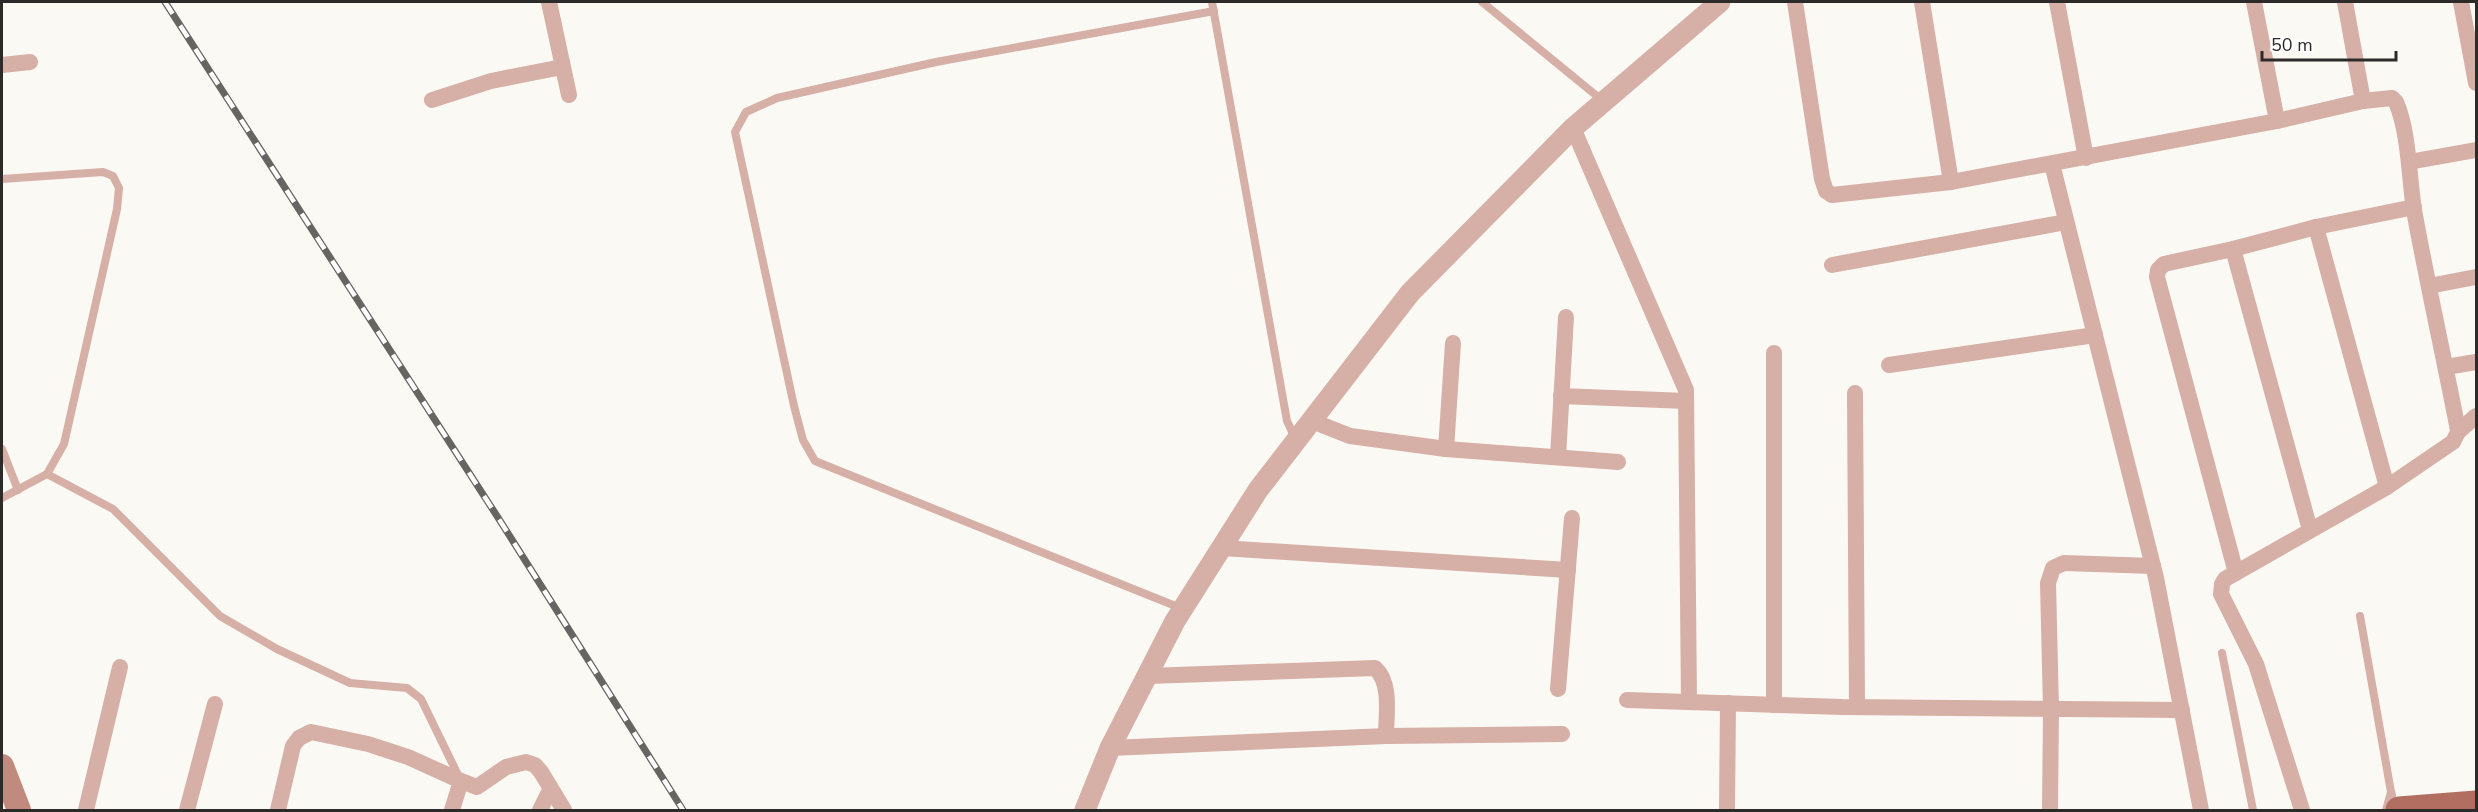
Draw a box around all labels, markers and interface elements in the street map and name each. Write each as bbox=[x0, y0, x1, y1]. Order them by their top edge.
scale bar bbox=[2262, 24, 2396, 62]
text: 50 m bbox=[2271, 33, 2313, 57]

